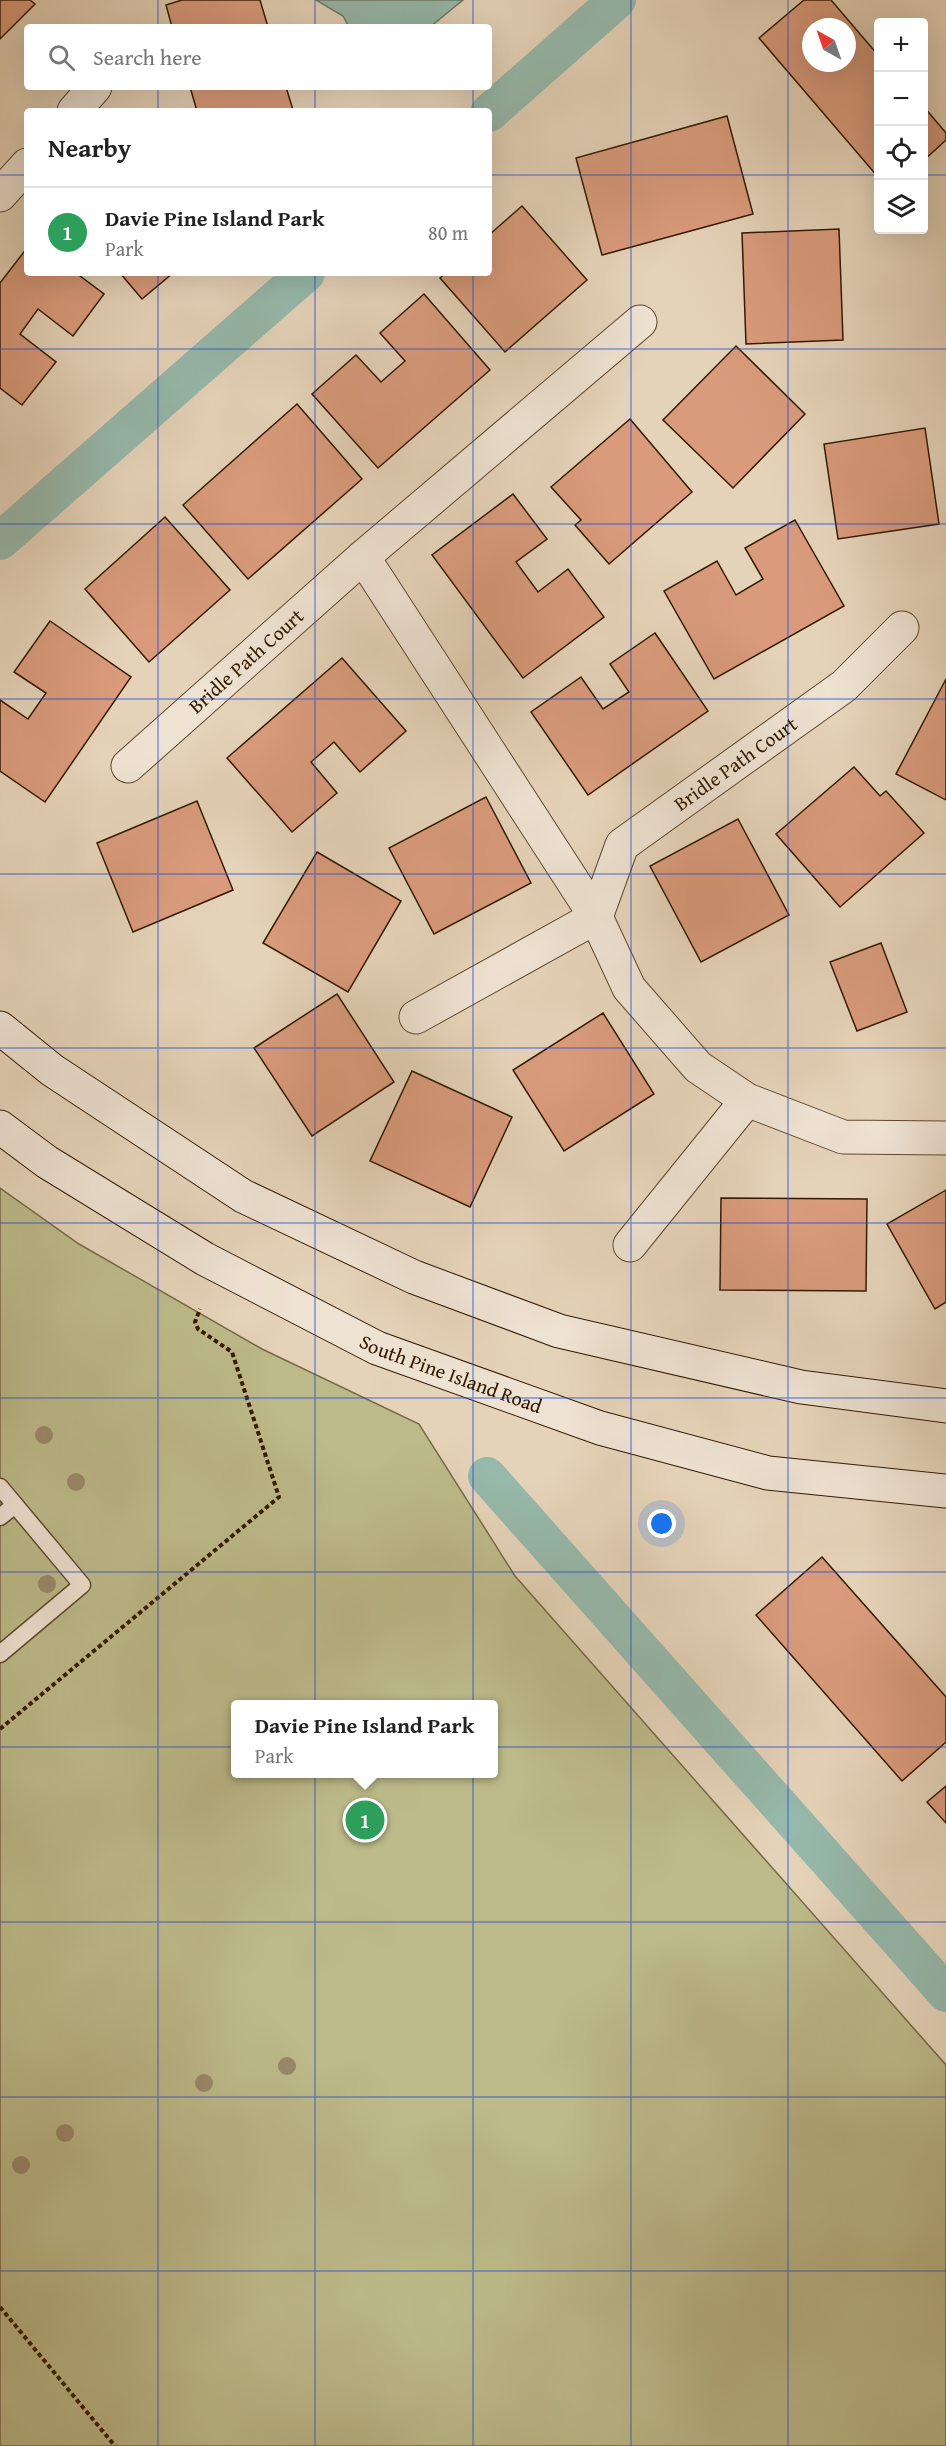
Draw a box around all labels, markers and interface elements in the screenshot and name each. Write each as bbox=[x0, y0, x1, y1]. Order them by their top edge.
north arrow bbox=[802, 18, 856, 72]
map controls bbox=[874, 18, 928, 234]
button: + bbox=[874, 18, 928, 72]
search box bbox=[24, 24, 492, 90]
icon: search bbox=[45, 41, 78, 74]
text: Search here bbox=[93, 41, 202, 73]
button: − bbox=[874, 72, 928, 126]
button: locate bbox=[874, 126, 928, 180]
text: Nearby bbox=[48, 128, 131, 167]
button: layers bbox=[874, 180, 928, 234]
text: Davie Pine Island Park bbox=[105, 202, 324, 234]
text: 1 bbox=[62, 218, 73, 247]
text: 80 m bbox=[428, 218, 468, 247]
text: Park bbox=[105, 234, 144, 263]
street label: Bridle Path Court bbox=[182, 601, 310, 720]
street label: Bridle Path Court bbox=[668, 709, 803, 817]
street label: South Pine Island Road bbox=[355, 1326, 547, 1420]
your location bbox=[647, 1509, 676, 1538]
popup bbox=[231, 1700, 498, 1778]
text: Davie Pine Island Park bbox=[255, 1709, 474, 1741]
text: Park bbox=[255, 1741, 293, 1770]
pin: 1 bbox=[346, 1798, 385, 1842]

